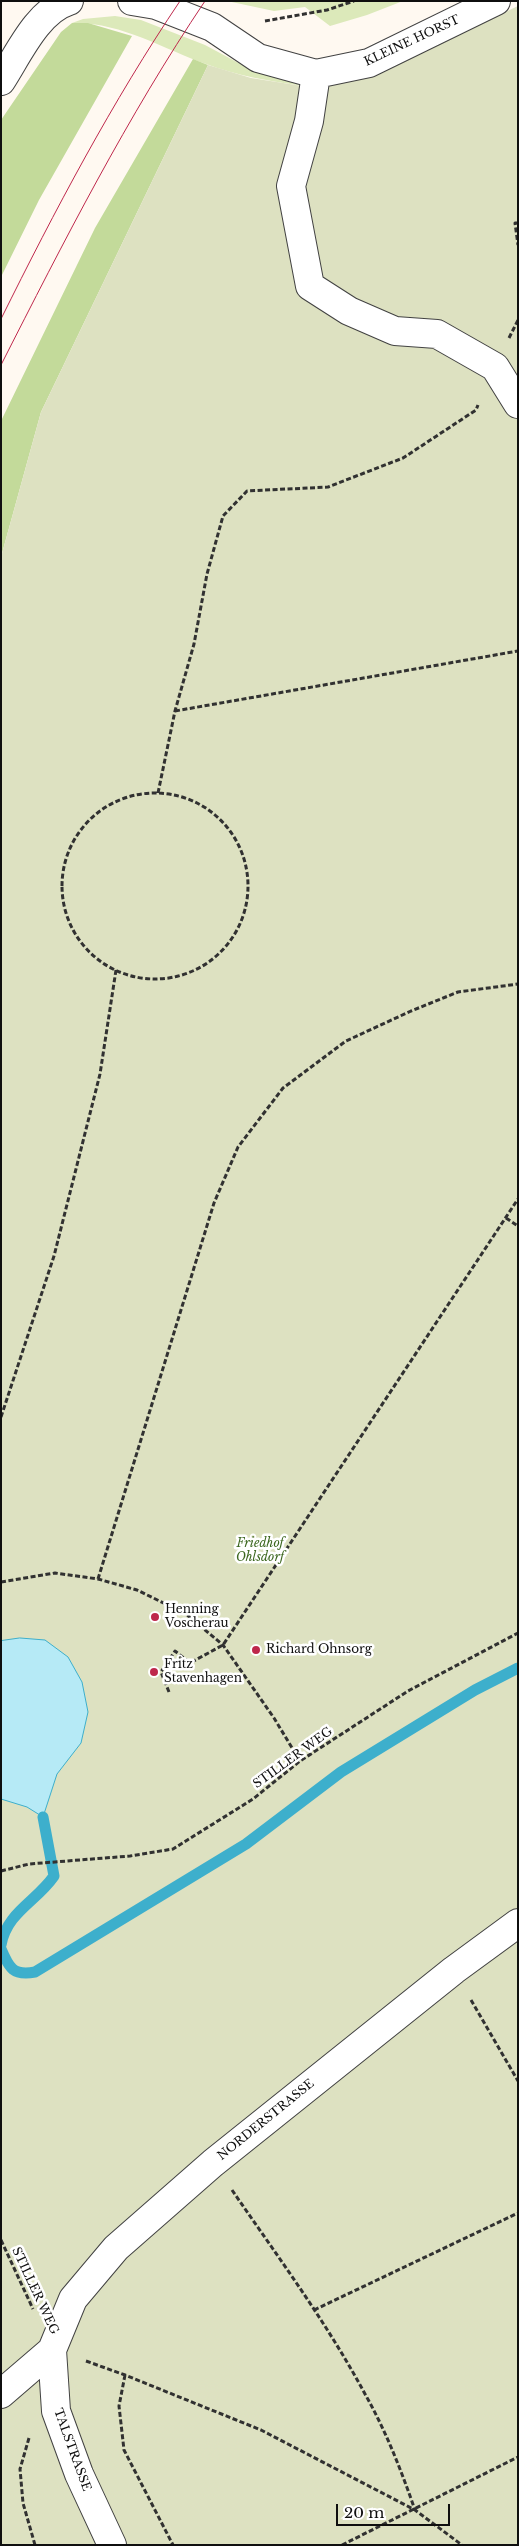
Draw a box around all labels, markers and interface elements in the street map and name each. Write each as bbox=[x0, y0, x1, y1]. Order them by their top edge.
street label: KLEINE HORST bbox=[362, 13, 462, 69]
park label: Friedhof Ohlsdorf bbox=[236, 1537, 284, 1565]
place label: Henning Voscherau bbox=[165, 1603, 229, 1631]
marker: Henning Voscherau bbox=[149, 1611, 161, 1623]
place label: Richard Ohnsorg bbox=[266, 1643, 372, 1657]
marker: Richard Ohnsorg bbox=[250, 1644, 262, 1656]
place label: Fritz Stavenhagen bbox=[164, 1658, 242, 1686]
marker: Fritz Stavenhagen bbox=[148, 1666, 160, 1678]
street label: STILLER WEG bbox=[251, 1724, 335, 1792]
street label: NORDERSTRASSE bbox=[215, 2077, 317, 2163]
street label: STILLER WEG bbox=[8, 2245, 62, 2337]
street label: TALSTRASSE bbox=[50, 2407, 94, 2493]
scale bar bbox=[339, 2494, 453, 2526]
text: 20 m bbox=[344, 2503, 384, 2522]

